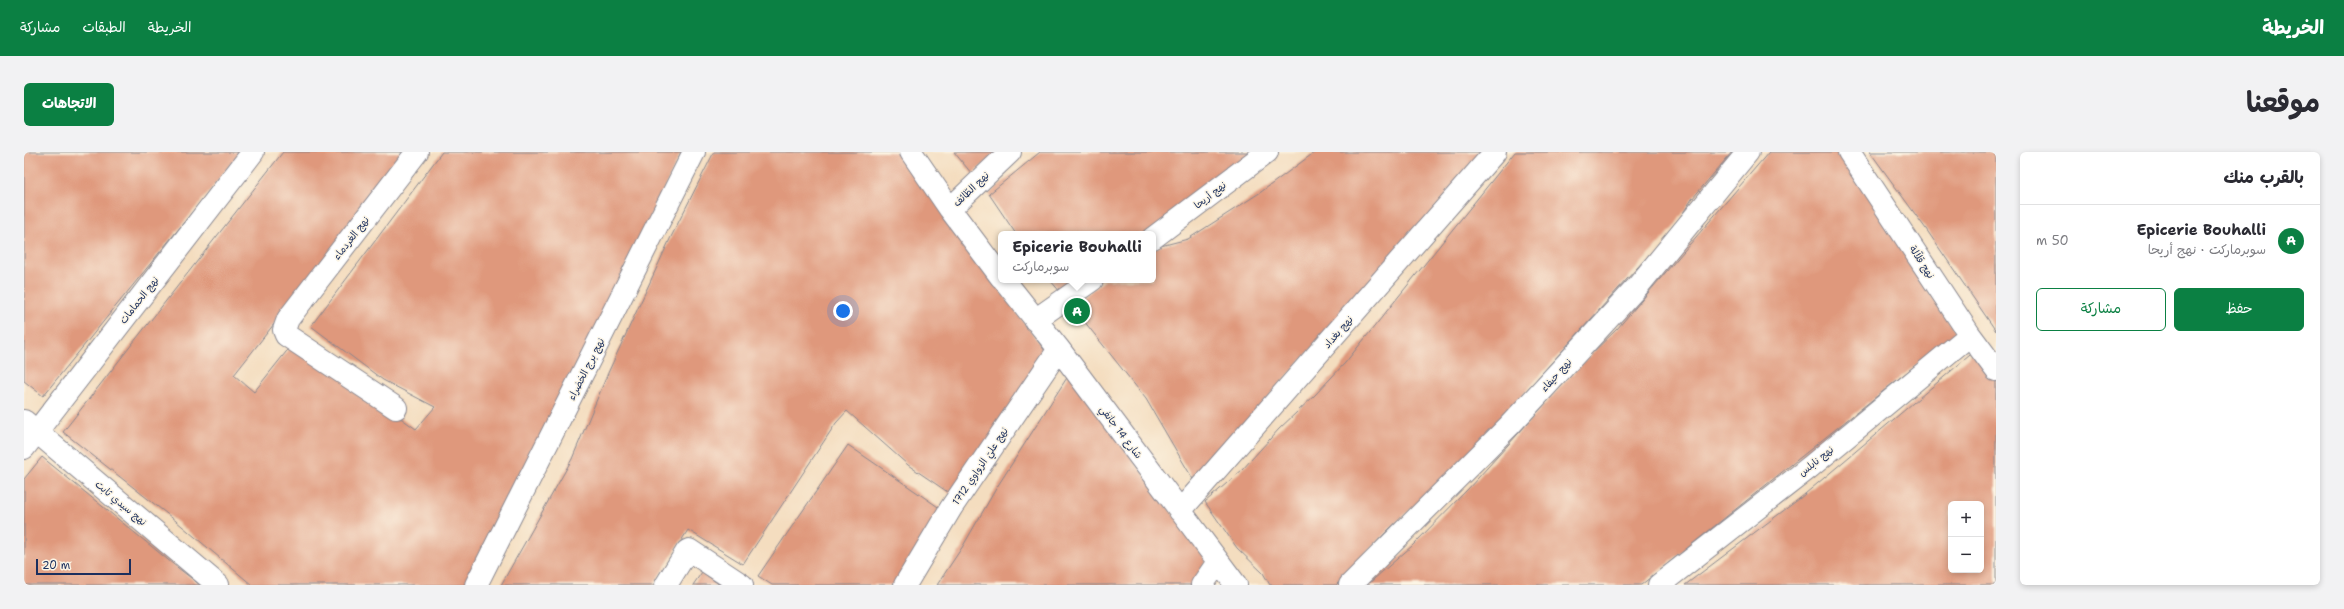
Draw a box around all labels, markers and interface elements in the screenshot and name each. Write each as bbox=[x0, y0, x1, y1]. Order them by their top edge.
text: الخريطة bbox=[2262, 15, 2324, 40]
text: مشاركة bbox=[20, 18, 60, 36]
text: الطبقات bbox=[82, 18, 126, 36]
text: الخريطة bbox=[148, 18, 191, 36]
button: الاتجاهات bbox=[24, 83, 114, 126]
text: موقعنا bbox=[2246, 83, 2320, 121]
text: بالقرب منك bbox=[2224, 166, 2304, 188]
street label: نهج الطّائف bbox=[950, 169, 993, 210]
street label: نهج أريحا bbox=[1191, 178, 1229, 212]
street label: نهج الغردماء bbox=[330, 214, 373, 263]
text: Epicerie Bouhalli bbox=[2136, 220, 2266, 240]
popup bbox=[998, 231, 1156, 283]
text: 50 m bbox=[2036, 232, 2069, 249]
text: A bbox=[2286, 232, 2296, 249]
text: Epicerie Bouhalli bbox=[1012, 237, 1142, 257]
text: سوبرماركت · نهج أريحا bbox=[2148, 241, 2266, 258]
street label: نهج قلاّلة bbox=[1906, 243, 1937, 282]
text: سوبرماركت bbox=[1012, 258, 1069, 275]
street label: نهج الحمامات bbox=[117, 274, 162, 327]
button: مشاركة bbox=[2036, 288, 2166, 331]
button: حفظ bbox=[2174, 288, 2304, 331]
pin: A bbox=[1064, 296, 1090, 326]
your location bbox=[833, 301, 853, 321]
street label: نهج بغداد bbox=[1320, 313, 1356, 352]
street label: نهج برج الخضراء bbox=[565, 336, 608, 403]
street label: نهج حيفاء bbox=[1538, 356, 1575, 395]
street label: شارع 14 جانفي bbox=[1094, 403, 1145, 463]
street label: نهج عليّ الزواوي 1712 bbox=[949, 425, 1013, 509]
street label: نهج نابلس bbox=[1796, 443, 1837, 480]
street label: نهج سيدي ثابت bbox=[91, 478, 150, 530]
map controls bbox=[1948, 501, 1984, 573]
button: + bbox=[1948, 501, 1984, 537]
button: − bbox=[1948, 537, 1984, 573]
scale bar bbox=[36, 557, 131, 576]
text: 20 m bbox=[42, 558, 70, 573]

